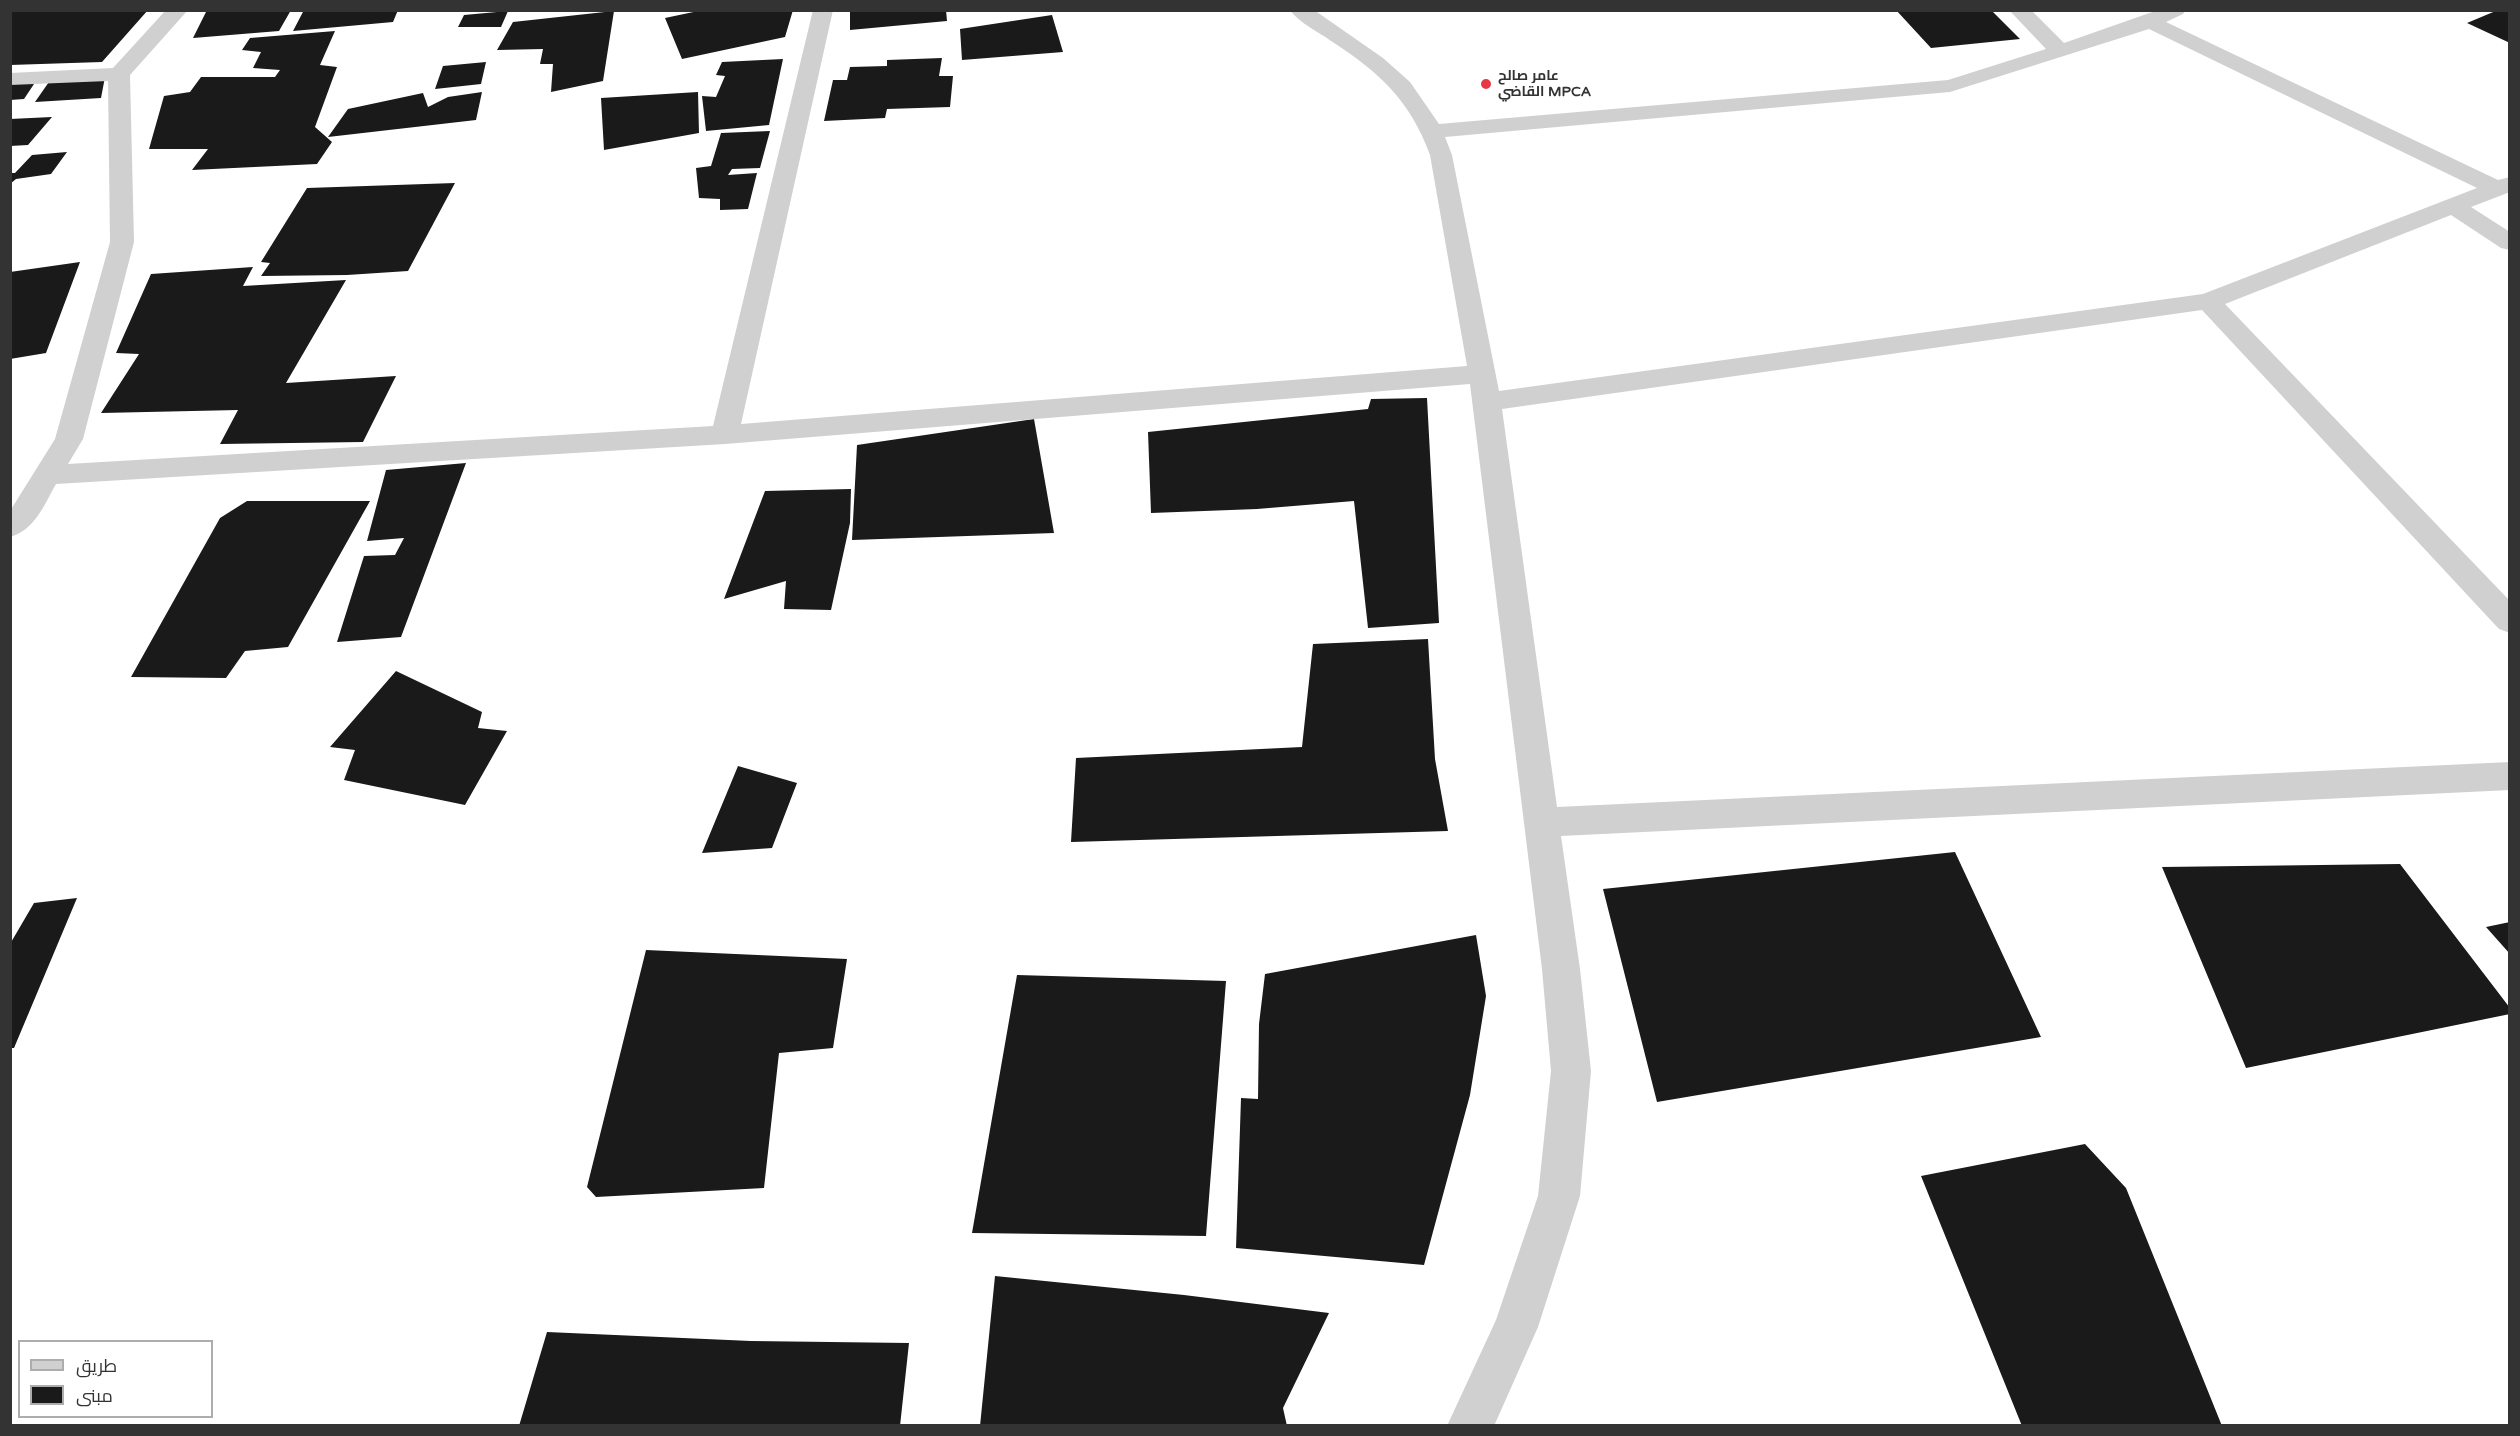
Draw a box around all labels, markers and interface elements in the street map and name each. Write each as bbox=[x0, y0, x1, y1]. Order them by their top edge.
place label: عامر صالح القاضي MPCA bbox=[1498, 68, 1591, 100]
marker: عامر صالح القاضي MPCA bbox=[1479, 77, 1493, 91]
legend bbox=[18, 1340, 213, 1418]
text: طريق bbox=[76, 1355, 117, 1377]
text: مبنى bbox=[76, 1385, 113, 1407]

